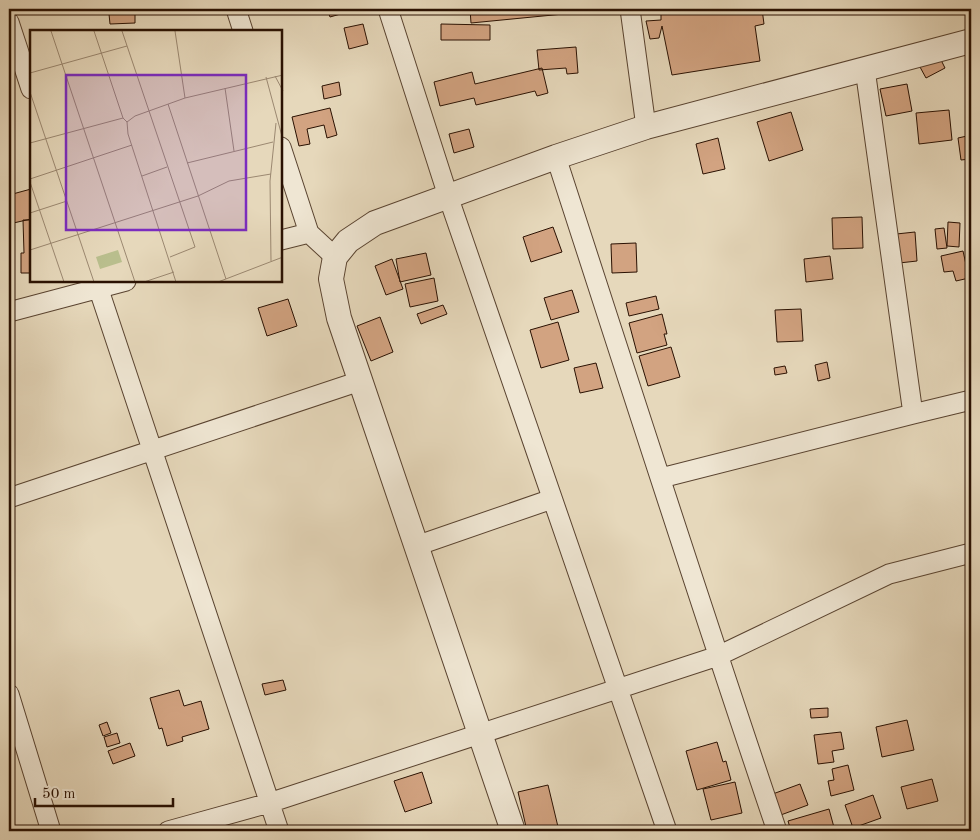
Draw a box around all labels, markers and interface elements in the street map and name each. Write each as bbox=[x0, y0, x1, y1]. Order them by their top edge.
inset map bbox=[30, 30, 282, 282]
scale bar bbox=[35, 775, 172, 807]
text: 50 m bbox=[42, 787, 76, 802]

